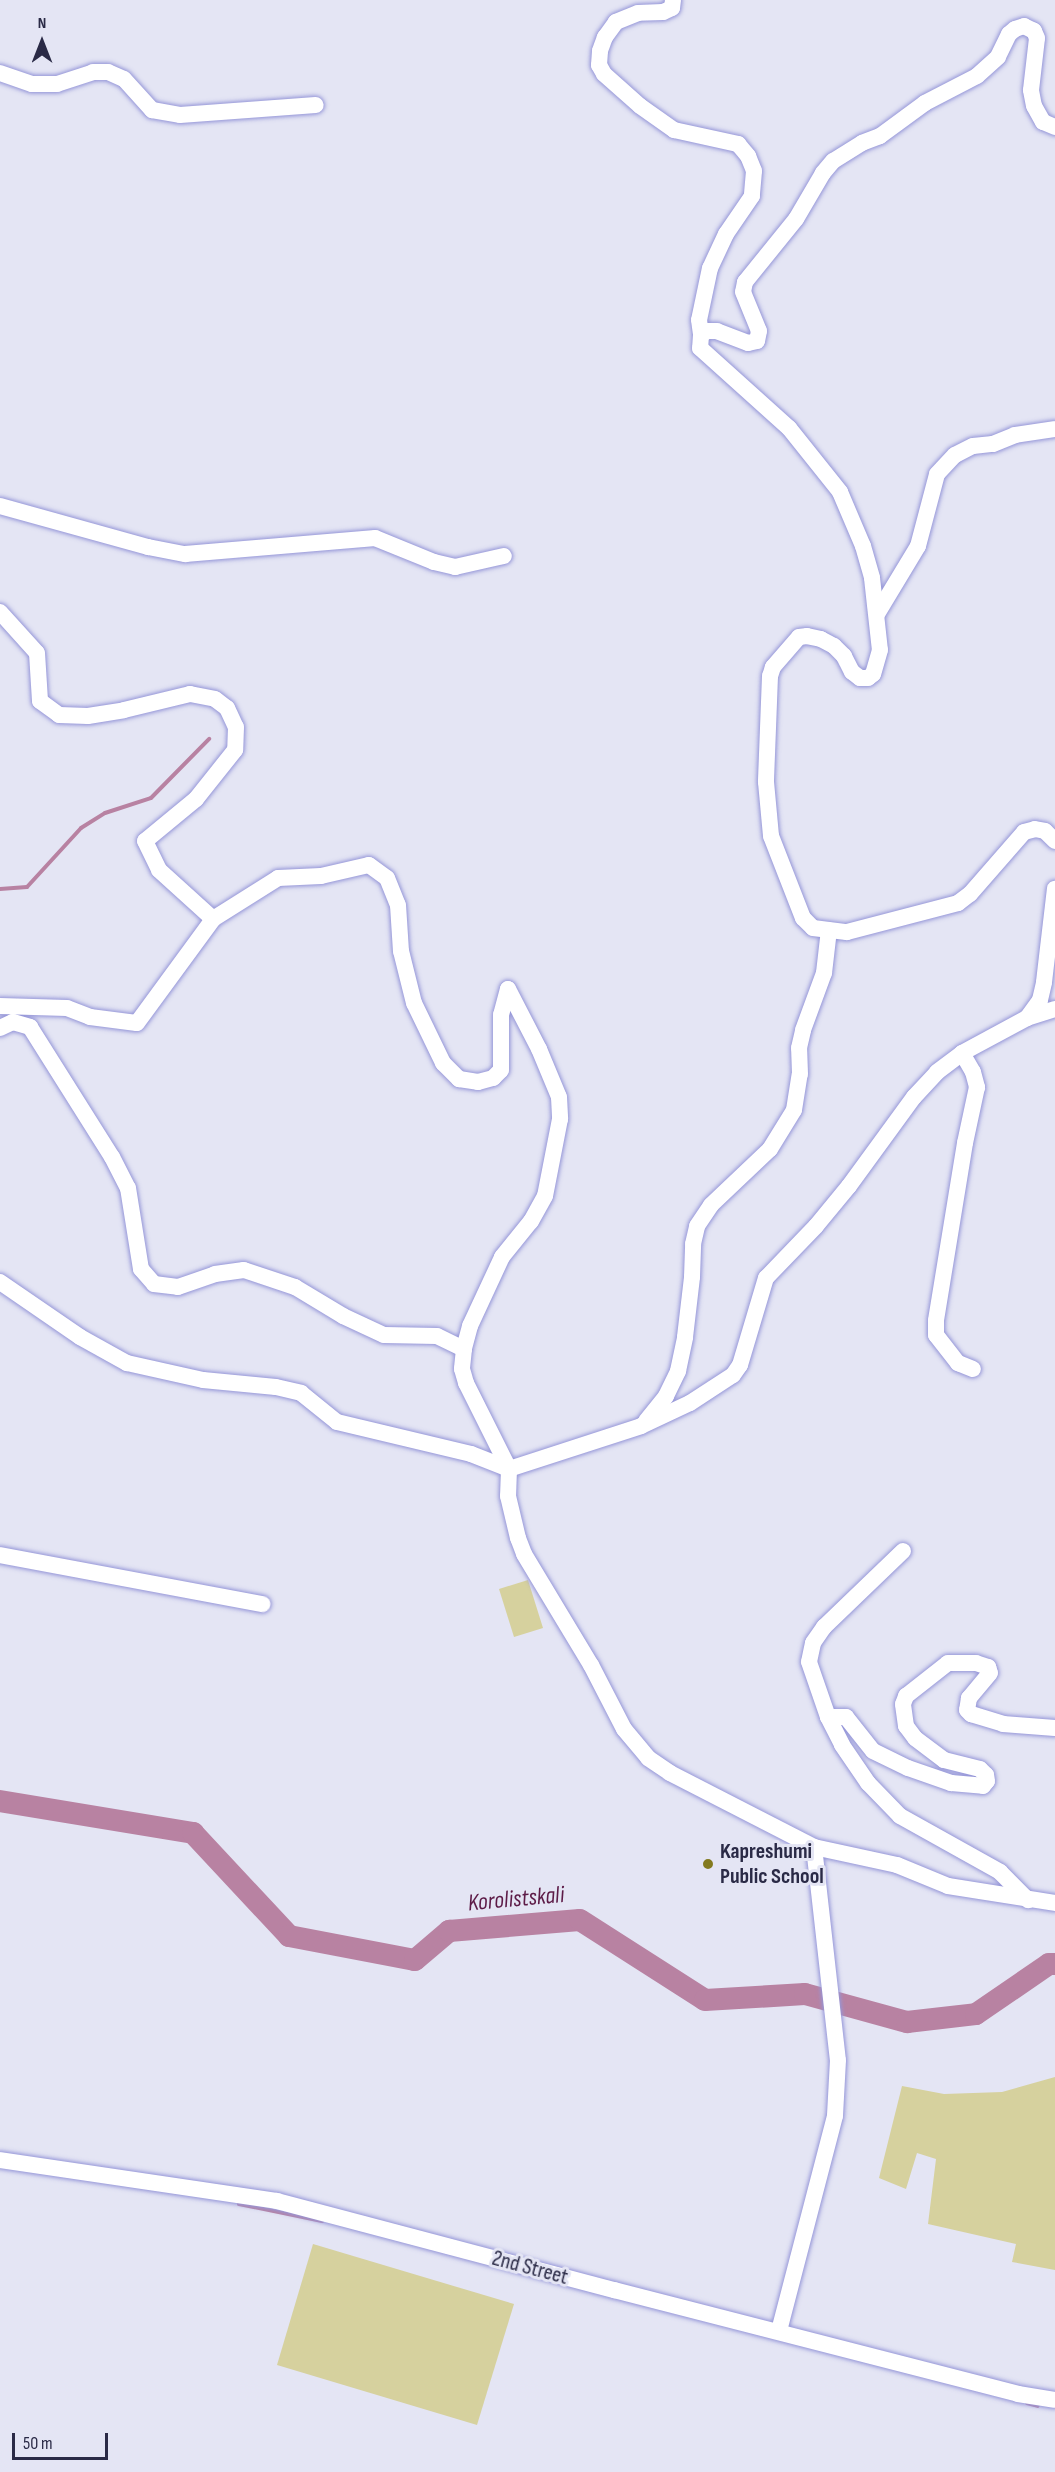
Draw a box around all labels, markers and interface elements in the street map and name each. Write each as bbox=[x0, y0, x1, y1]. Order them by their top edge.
north arrow bbox=[12, 12, 72, 72]
text: N bbox=[38, 14, 46, 33]
place label: Kapreshumi Public School bbox=[720, 1838, 824, 1890]
marker: Kapreshumi Public School bbox=[701, 1857, 715, 1871]
water label: Korolistskali bbox=[467, 1880, 565, 1918]
street label: 2nd Street bbox=[489, 2245, 571, 2291]
scale bar bbox=[15, 2421, 111, 2459]
text: 50 m bbox=[23, 2433, 53, 2454]

